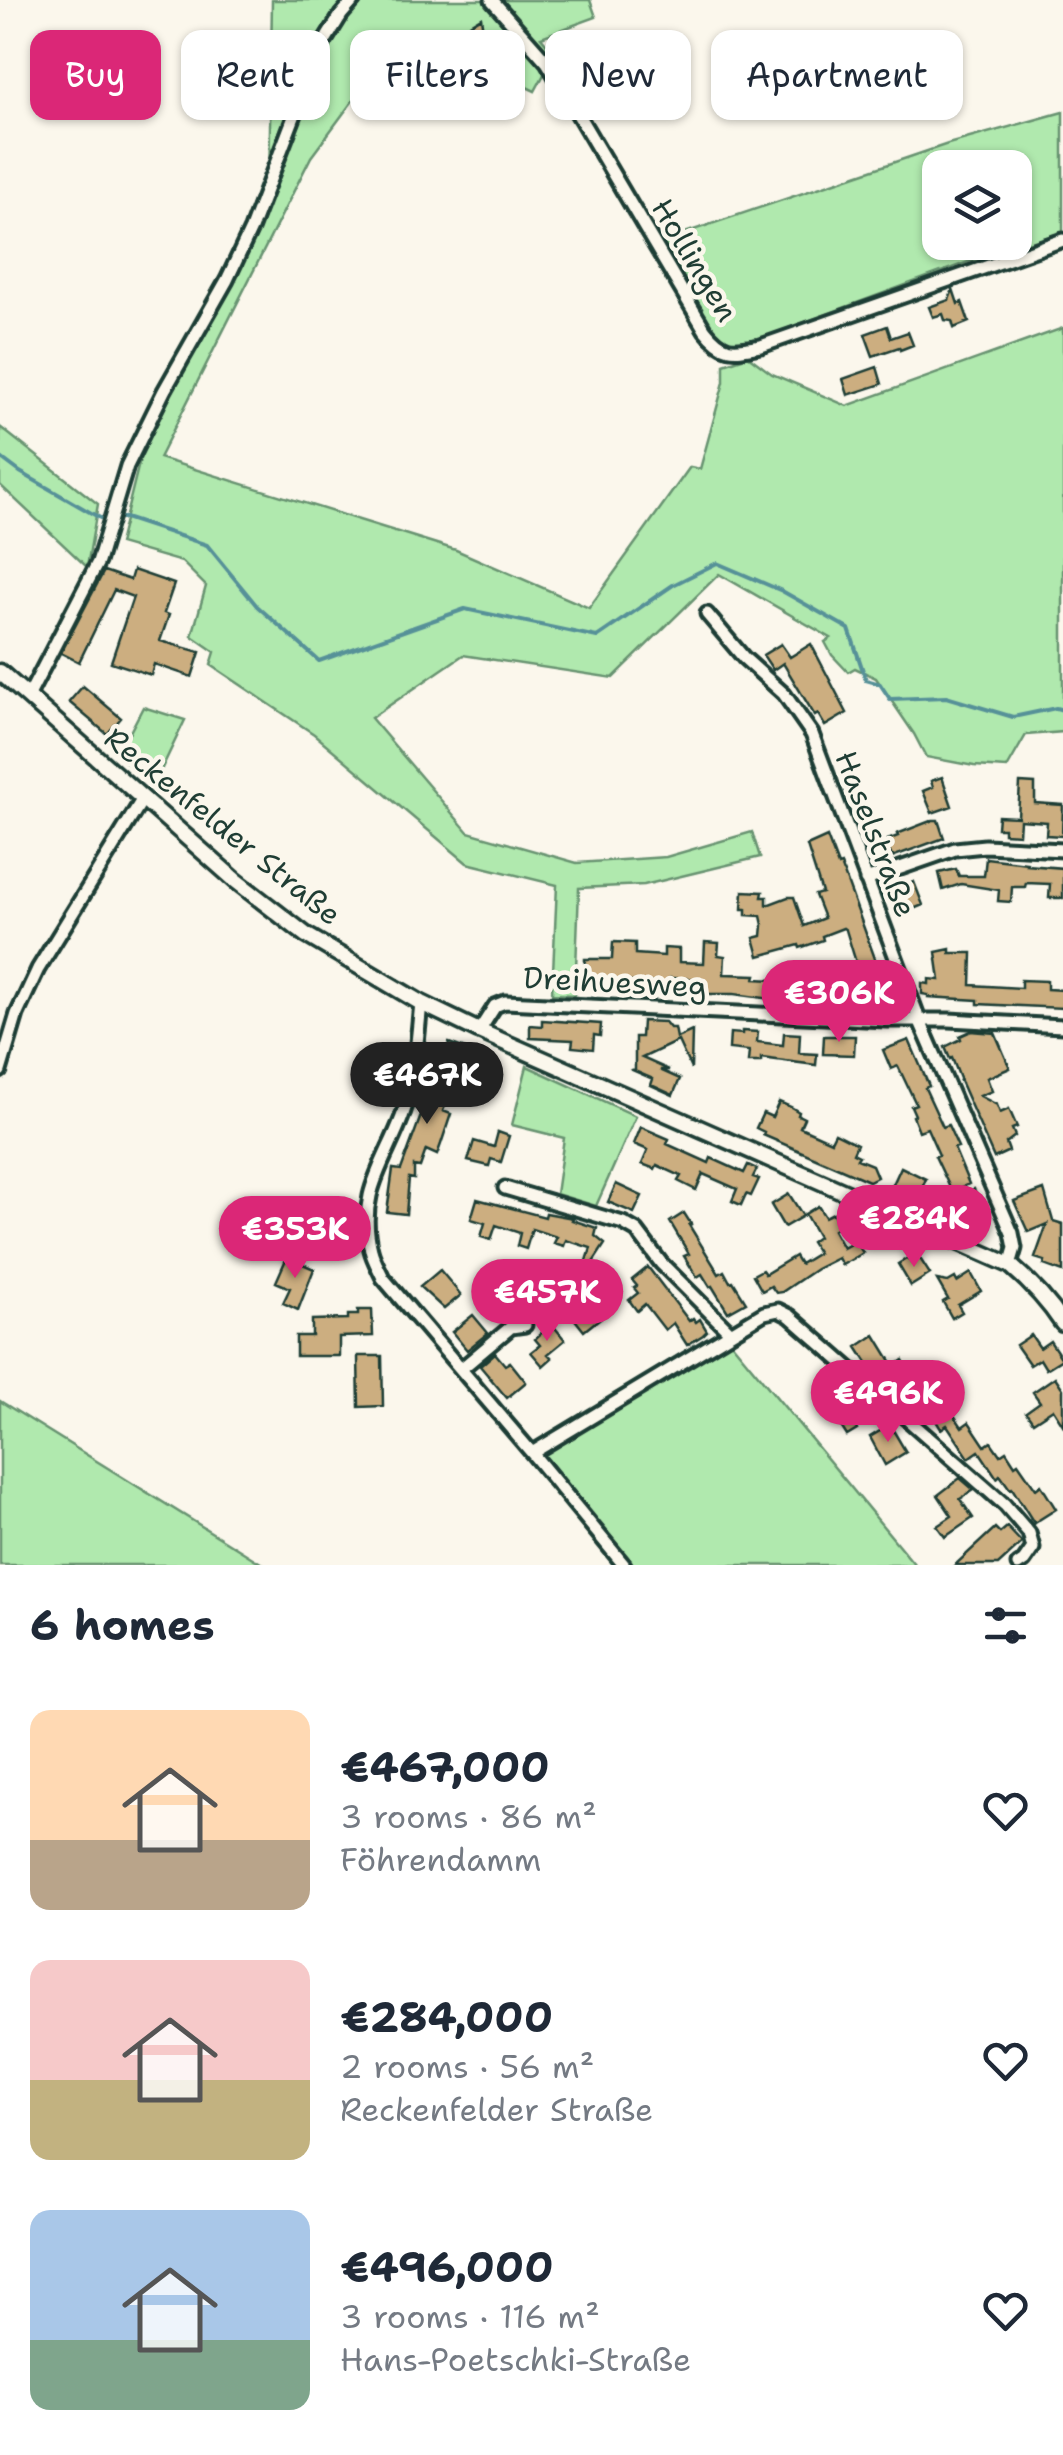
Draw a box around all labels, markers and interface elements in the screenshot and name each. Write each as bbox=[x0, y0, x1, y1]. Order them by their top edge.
chip: Buy bbox=[30, 30, 161, 120]
chip: Rent bbox=[181, 30, 330, 120]
chip: Filters bbox=[350, 30, 525, 120]
chip: New bbox=[545, 30, 691, 120]
chip: Apartment bbox=[711, 30, 963, 120]
map controls bbox=[922, 150, 1032, 260]
button: layers bbox=[922, 150, 1032, 260]
street label: Hollingen bbox=[642, 191, 748, 329]
street label: Reckenfelder Straße bbox=[96, 718, 350, 934]
street label: Haselstraße bbox=[826, 745, 926, 923]
street label: Dreihuesweg bbox=[522, 957, 708, 1007]
pin: €306K bbox=[769, 960, 909, 1045]
text: €306K bbox=[783, 971, 895, 1014]
pin: €467K bbox=[357, 1042, 497, 1127]
text: €467K bbox=[372, 1053, 482, 1096]
pin: €284K bbox=[844, 1185, 984, 1270]
pin: €353K bbox=[225, 1196, 365, 1281]
text: €284K bbox=[859, 1196, 969, 1239]
text: €353K bbox=[241, 1207, 349, 1250]
pin: €457K bbox=[477, 1259, 617, 1344]
text: €457K bbox=[493, 1270, 601, 1313]
pin: €496K bbox=[818, 1360, 958, 1445]
text: €496K bbox=[833, 1371, 943, 1414]
text: 6 homes bbox=[30, 1597, 215, 1653]
icon: filters bbox=[978, 1598, 1033, 1653]
text: €467,000 bbox=[340, 1739, 550, 1795]
icon: home bbox=[110, 1750, 230, 1870]
icon: heart bbox=[978, 1783, 1033, 1838]
text: 3 rooms · 86 m² bbox=[340, 1795, 597, 1838]
text: Föhrendamm bbox=[340, 1838, 541, 1881]
text: €284,000 bbox=[340, 1989, 553, 2045]
icon: home bbox=[110, 2000, 230, 2120]
icon: heart bbox=[978, 2033, 1033, 2088]
text: 2 rooms · 56 m² bbox=[340, 2045, 594, 2088]
text: Reckenfelder Straße bbox=[340, 2088, 653, 2131]
text: €496,000 bbox=[340, 2239, 554, 2295]
icon: home bbox=[110, 2250, 230, 2370]
icon: heart bbox=[978, 2283, 1033, 2338]
text: 3 rooms · 116 m² bbox=[340, 2295, 600, 2338]
text: Hans-Poetschki-Straße bbox=[340, 2338, 691, 2381]

